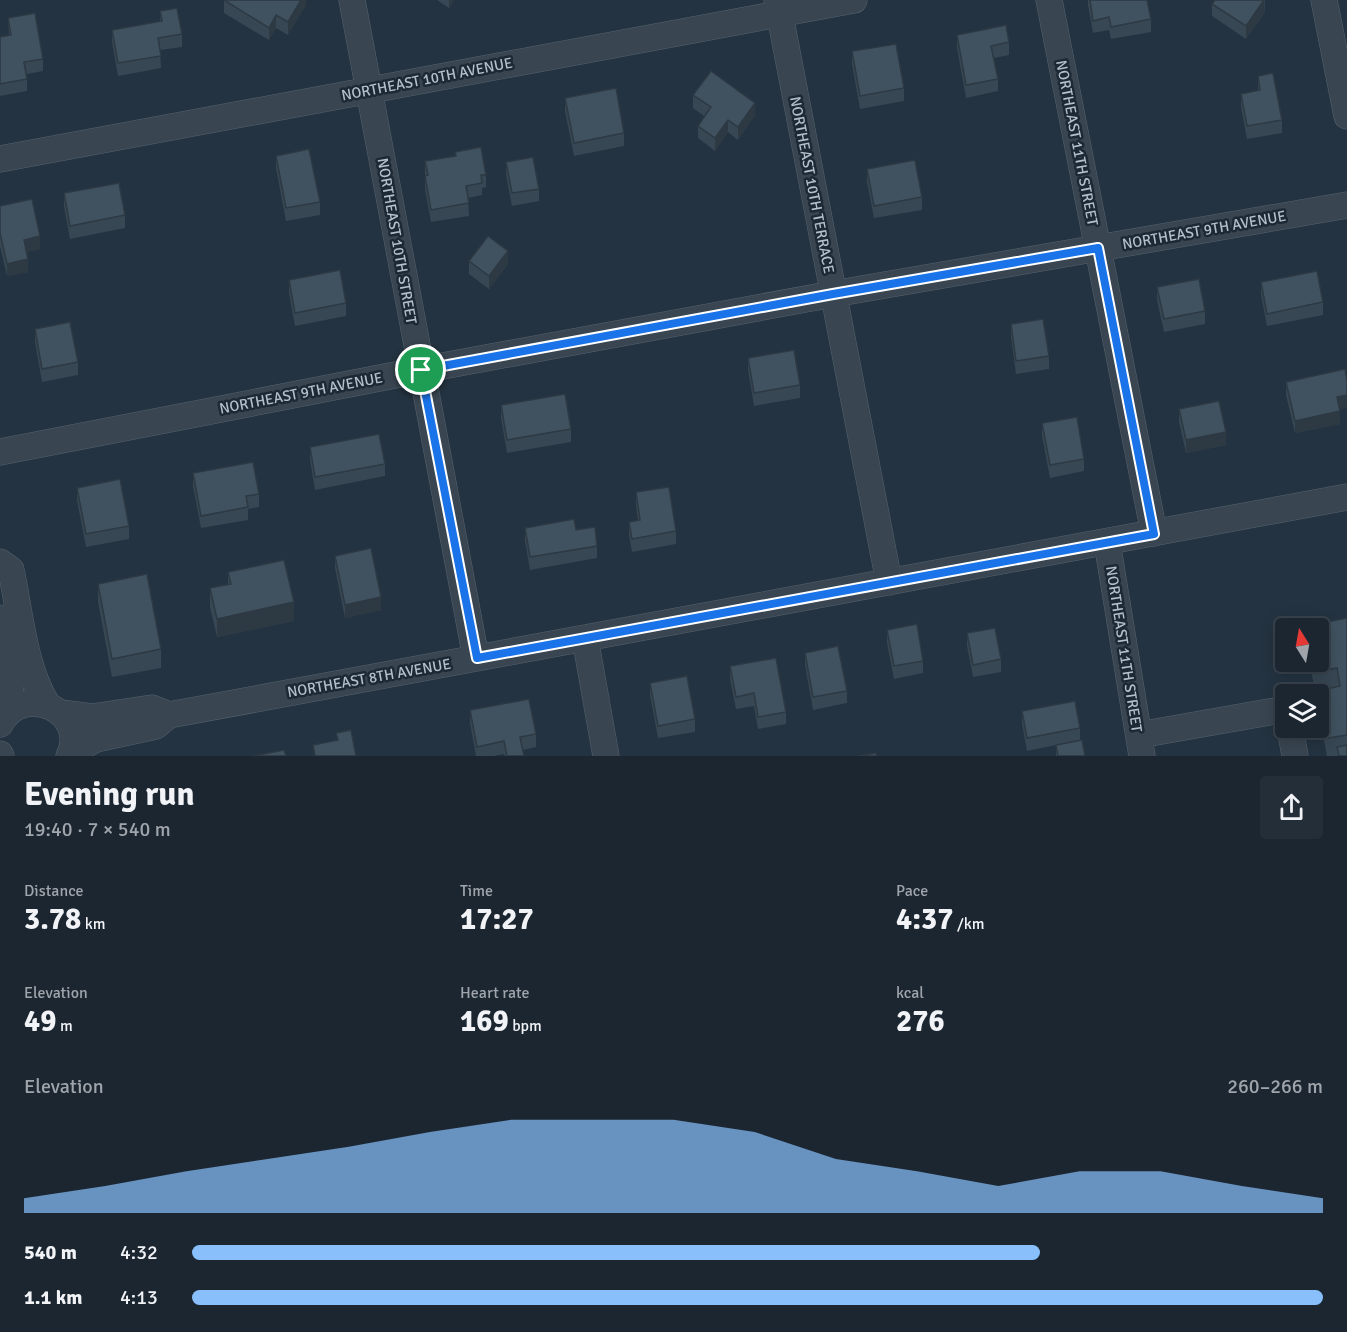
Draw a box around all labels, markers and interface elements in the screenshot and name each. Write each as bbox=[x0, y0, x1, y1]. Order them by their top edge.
street label: NORTHEAST 10TH AVENUE bbox=[340, 54, 514, 104]
street label: NORTHEAST 11TH STREET bbox=[1052, 59, 1102, 228]
street label: NORTHEAST 10TH TERRACE bbox=[786, 95, 838, 275]
street label: NORTHEAST 10TH STREET bbox=[374, 157, 421, 326]
street label: NORTHEAST 9TH AVENUE bbox=[1121, 207, 1287, 253]
pin bbox=[395, 344, 446, 395]
icon: arrive bbox=[404, 353, 437, 386]
street label: NORTHEAST 9TH AVENUE bbox=[218, 368, 384, 418]
street label: NORTHEAST 11TH STREET bbox=[1102, 564, 1146, 734]
north arrow bbox=[1275, 618, 1329, 672]
map controls bbox=[1275, 618, 1329, 738]
street label: NORTHEAST 8TH AVENUE bbox=[286, 655, 452, 701]
button: layers bbox=[1275, 684, 1329, 738]
text: Evening run bbox=[24, 774, 194, 815]
button: share bbox=[1260, 776, 1323, 839]
text: 19:40 · 7 × 540 m bbox=[24, 817, 171, 842]
text: Distance bbox=[24, 881, 84, 901]
text: Time bbox=[460, 881, 493, 901]
text: Pace bbox=[896, 881, 928, 901]
text: 3.78 bbox=[24, 901, 81, 938]
text: 17:27 bbox=[460, 901, 534, 938]
text: 4:37 bbox=[896, 901, 953, 938]
text: km bbox=[81, 914, 106, 934]
text: /km bbox=[953, 914, 985, 934]
text: Elevation bbox=[24, 983, 88, 1003]
text: Heart rate bbox=[460, 983, 529, 1003]
text: kcal bbox=[896, 983, 924, 1003]
text: 49 bbox=[24, 1003, 56, 1040]
text: 169 bbox=[460, 1003, 509, 1040]
text: 276 bbox=[896, 1003, 945, 1040]
text: m bbox=[56, 1016, 73, 1036]
text: bpm bbox=[509, 1016, 542, 1036]
text: Elevation bbox=[24, 1074, 104, 1099]
text: 260–266 m bbox=[1227, 1074, 1323, 1099]
text: 540 m bbox=[24, 1240, 77, 1265]
text: 4:32 bbox=[120, 1240, 158, 1265]
text: 1.1 km bbox=[24, 1285, 82, 1310]
text: 4:13 bbox=[120, 1285, 158, 1310]

